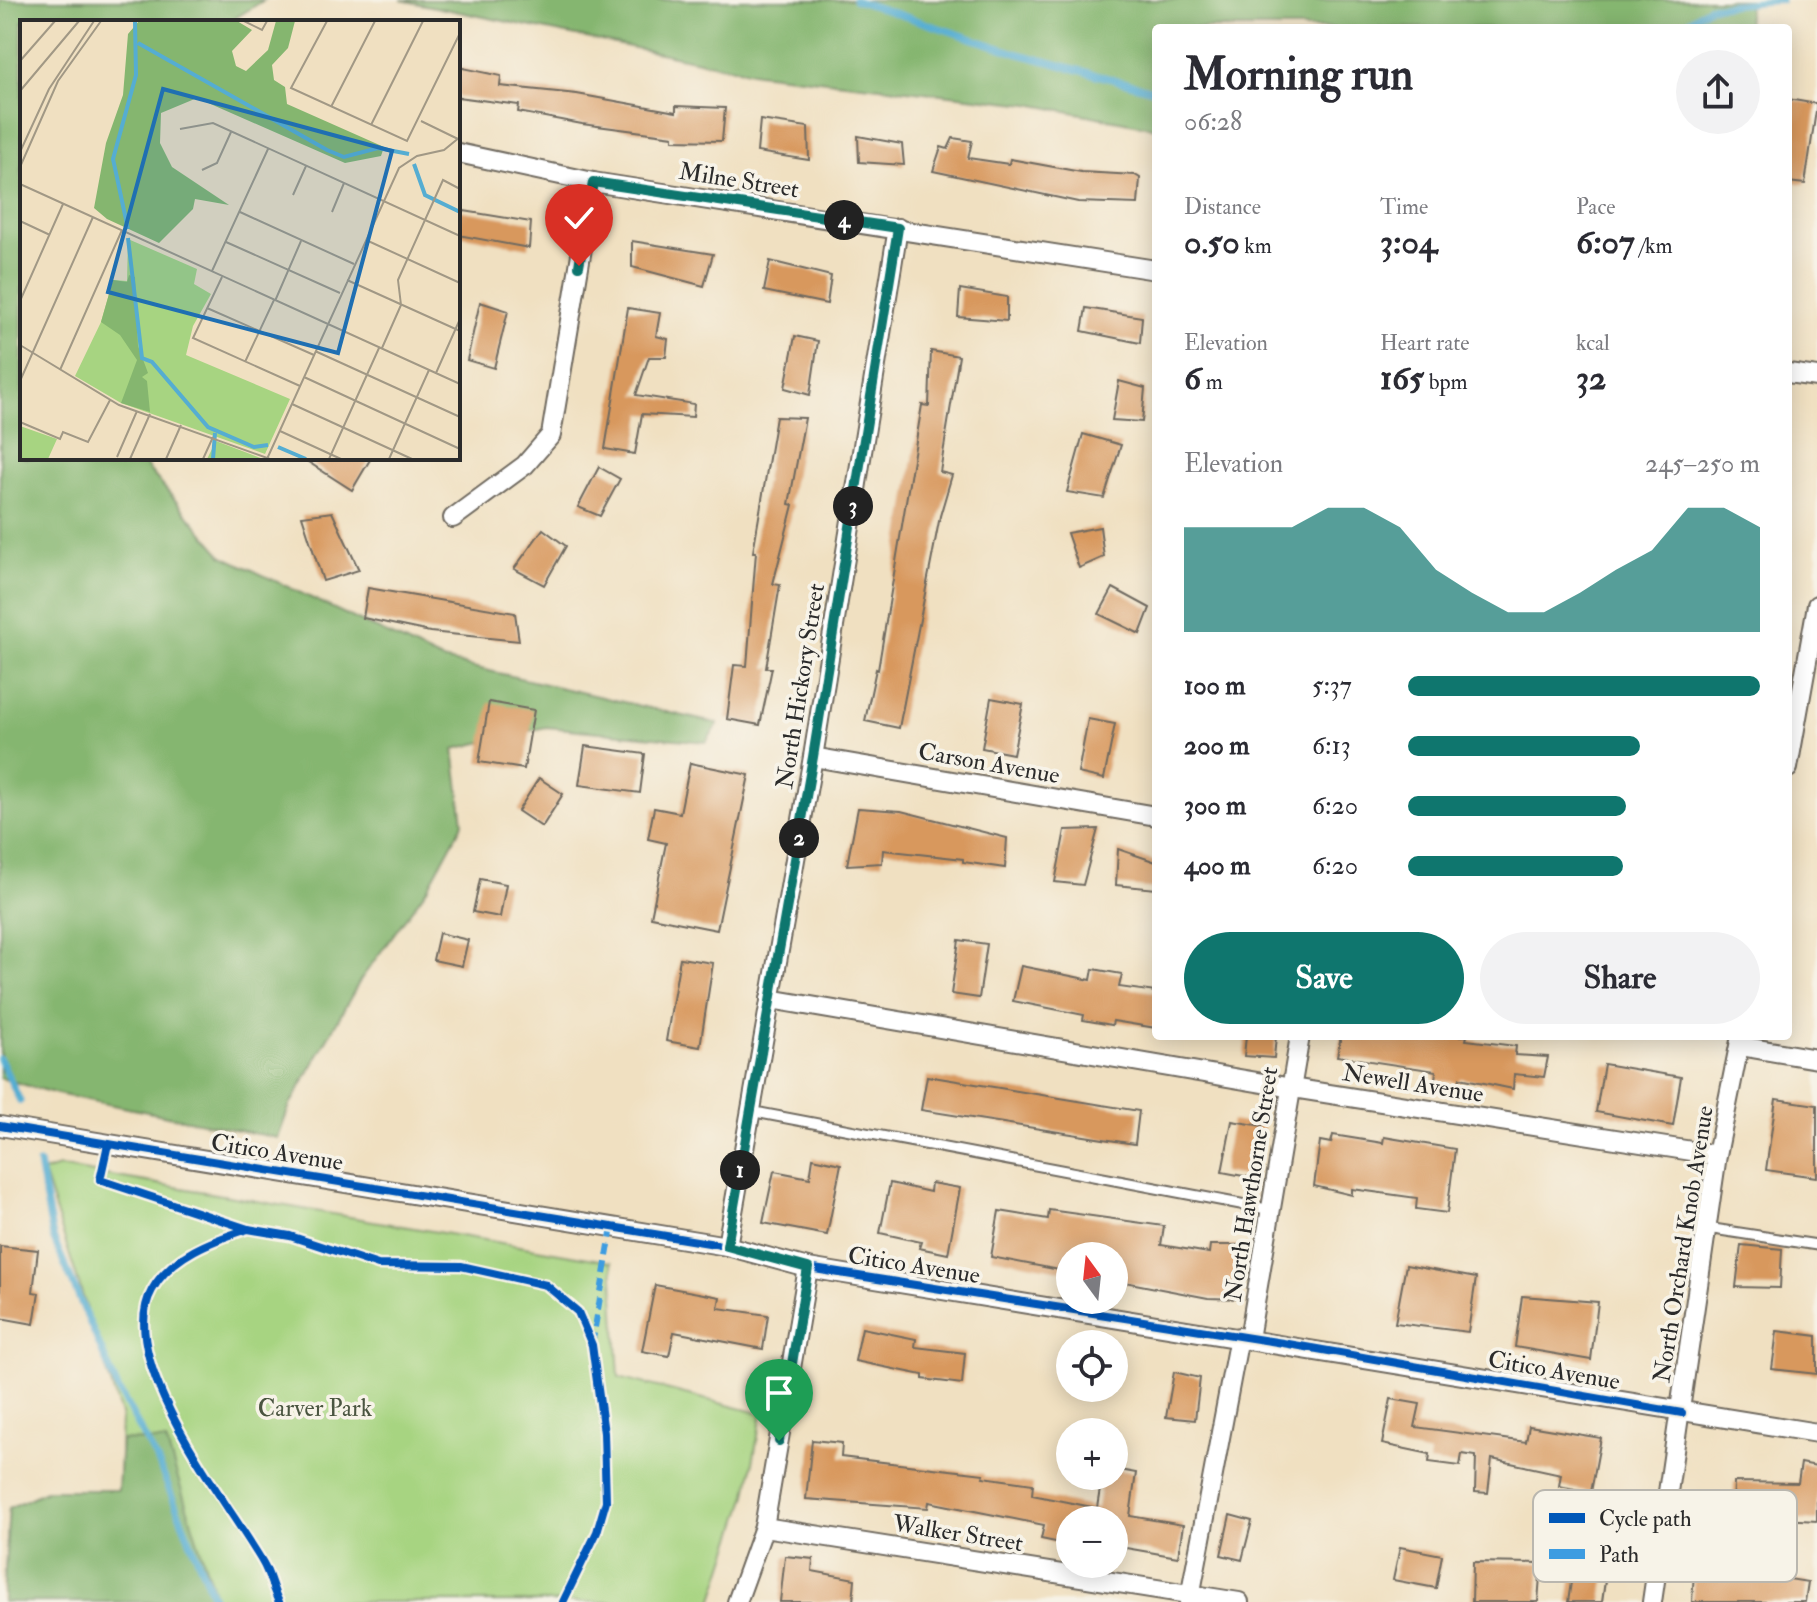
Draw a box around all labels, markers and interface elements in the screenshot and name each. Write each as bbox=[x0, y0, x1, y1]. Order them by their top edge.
inset map bbox=[20, 20, 460, 460]
text: Morning run bbox=[1184, 48, 1413, 103]
button: share bbox=[1676, 50, 1760, 134]
text: 06:28 bbox=[1184, 106, 1242, 138]
street label: Milne Street bbox=[677, 156, 801, 205]
pin bbox=[545, 184, 613, 266]
text: Distance bbox=[1184, 193, 1261, 221]
text: Time bbox=[1380, 193, 1428, 221]
text: Pace bbox=[1576, 193, 1615, 221]
icon: check bbox=[557, 196, 601, 240]
pin: 4 bbox=[824, 200, 864, 240]
text: 4 bbox=[838, 206, 850, 234]
text: 0.50 bbox=[1184, 221, 1240, 264]
text: 3:04 bbox=[1380, 221, 1437, 264]
text: 6:07 bbox=[1576, 221, 1635, 264]
text: km bbox=[1240, 232, 1272, 260]
text: /km bbox=[1635, 232, 1672, 260]
text: Elevation bbox=[1184, 329, 1268, 357]
text: Heart rate bbox=[1380, 329, 1470, 357]
text: kcal bbox=[1576, 329, 1610, 357]
text: 6 bbox=[1184, 357, 1201, 400]
text: 165 bbox=[1380, 357, 1424, 400]
text: 32 bbox=[1576, 357, 1606, 400]
text: m bbox=[1201, 368, 1223, 396]
text: bpm bbox=[1424, 368, 1468, 396]
text: Elevation bbox=[1184, 448, 1283, 480]
text: 245–250 m bbox=[1645, 448, 1760, 480]
pin: 3 bbox=[833, 486, 873, 526]
text: 3 bbox=[849, 492, 857, 520]
street label: North Hickory Street bbox=[769, 581, 832, 791]
text: 100 m bbox=[1184, 670, 1245, 702]
text: 5:37 bbox=[1312, 670, 1352, 702]
text: 200 m bbox=[1184, 730, 1249, 762]
text: 6:13 bbox=[1312, 730, 1351, 762]
street label: Carson Avenue bbox=[916, 736, 1062, 791]
text: 300 m bbox=[1184, 790, 1246, 822]
text: 6:20 bbox=[1312, 790, 1358, 822]
pin: 2 bbox=[779, 818, 819, 858]
text: 2 bbox=[793, 824, 805, 852]
text: 400 m bbox=[1184, 850, 1250, 882]
text: 6:20 bbox=[1312, 850, 1358, 882]
button: Save bbox=[1184, 932, 1464, 1024]
button: Share bbox=[1480, 932, 1760, 1024]
street label: Newell Avenue bbox=[1340, 1057, 1486, 1110]
street label: North Hawthorne Street bbox=[1218, 1064, 1285, 1304]
street label: North Orchard Knob Avenue bbox=[1646, 1103, 1721, 1385]
street label: Citico Avenue bbox=[209, 1127, 345, 1178]
pin: 1 bbox=[720, 1150, 760, 1190]
text: 1 bbox=[736, 1156, 744, 1184]
street label: Citico Avenue bbox=[846, 1240, 982, 1291]
north arrow bbox=[1056, 1242, 1128, 1314]
map controls bbox=[1056, 1242, 1128, 1578]
button: locate bbox=[1056, 1330, 1128, 1402]
street label: Citico Avenue bbox=[1486, 1344, 1622, 1397]
pin bbox=[745, 1359, 813, 1441]
icon: arrive bbox=[757, 1371, 801, 1415]
park label: Carver Park bbox=[258, 1393, 373, 1424]
button: + bbox=[1056, 1418, 1128, 1490]
legend bbox=[1533, 1490, 1797, 1582]
text: Cycle path bbox=[1599, 1505, 1692, 1534]
button: − bbox=[1056, 1506, 1128, 1578]
street label: Walker Street bbox=[890, 1508, 1025, 1559]
text: Path bbox=[1599, 1541, 1640, 1569]

